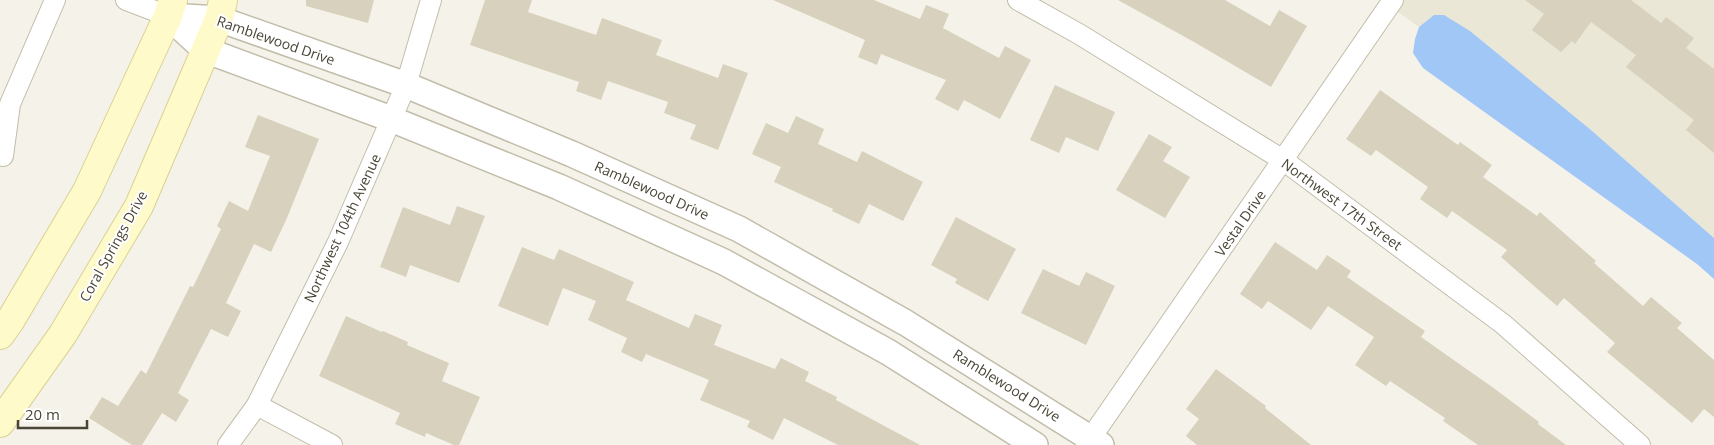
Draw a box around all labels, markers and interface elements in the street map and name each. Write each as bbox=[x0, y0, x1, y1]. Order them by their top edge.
street label: Ramblewood Drive bbox=[215, 11, 338, 69]
street label: Northwest 104th Avenue bbox=[299, 150, 385, 306]
street label: Northwest 17th Street bbox=[1278, 154, 1406, 254]
street label: Ramblewood Drive bbox=[592, 156, 712, 224]
street label: Vestal Drive bbox=[1210, 186, 1270, 260]
street label: Coral Springs Drive bbox=[75, 187, 151, 305]
street label: Ramblewood Drive bbox=[950, 344, 1065, 426]
scale bar bbox=[18, 398, 86, 430]
text: 20 m bbox=[25, 404, 60, 424]

